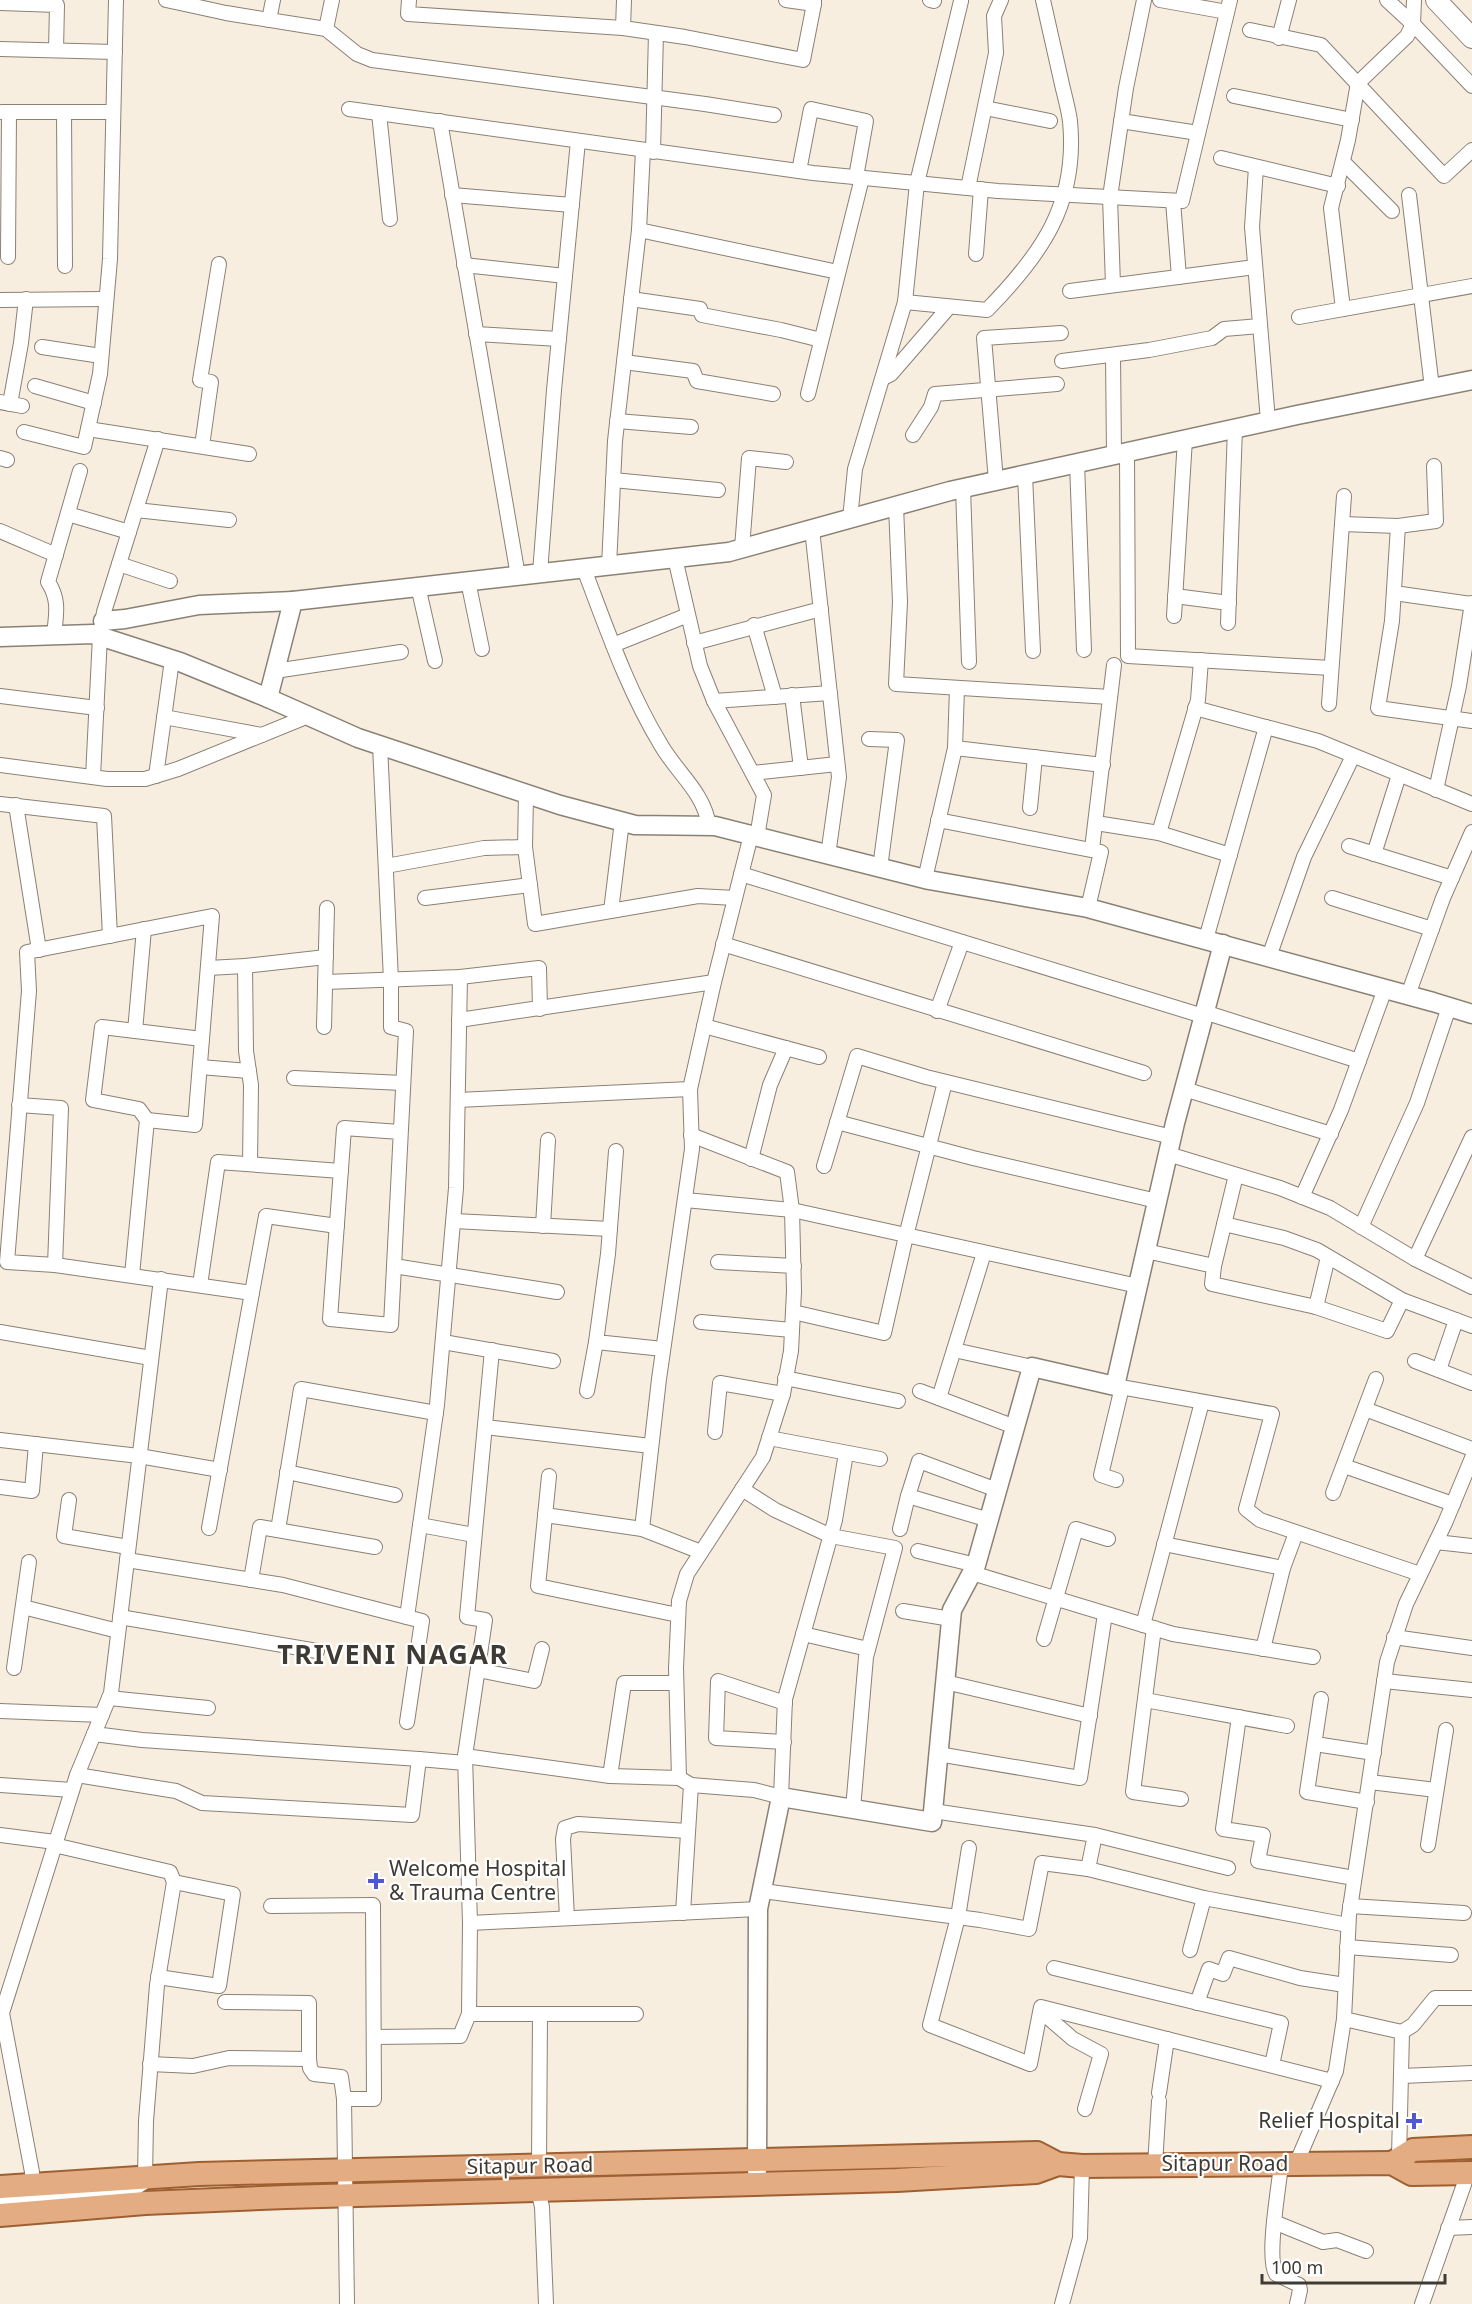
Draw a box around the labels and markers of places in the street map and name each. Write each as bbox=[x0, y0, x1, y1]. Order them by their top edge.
place label: Welcome Hospital & Trauma Centre bbox=[389, 1854, 567, 1906]
marker: Welcome Hospital & Trauma Centre bbox=[367, 1872, 385, 1890]
place label: Relief Hospital bbox=[1258, 2106, 1400, 2134]
marker: Relief Hospital bbox=[1405, 2112, 1423, 2130]

